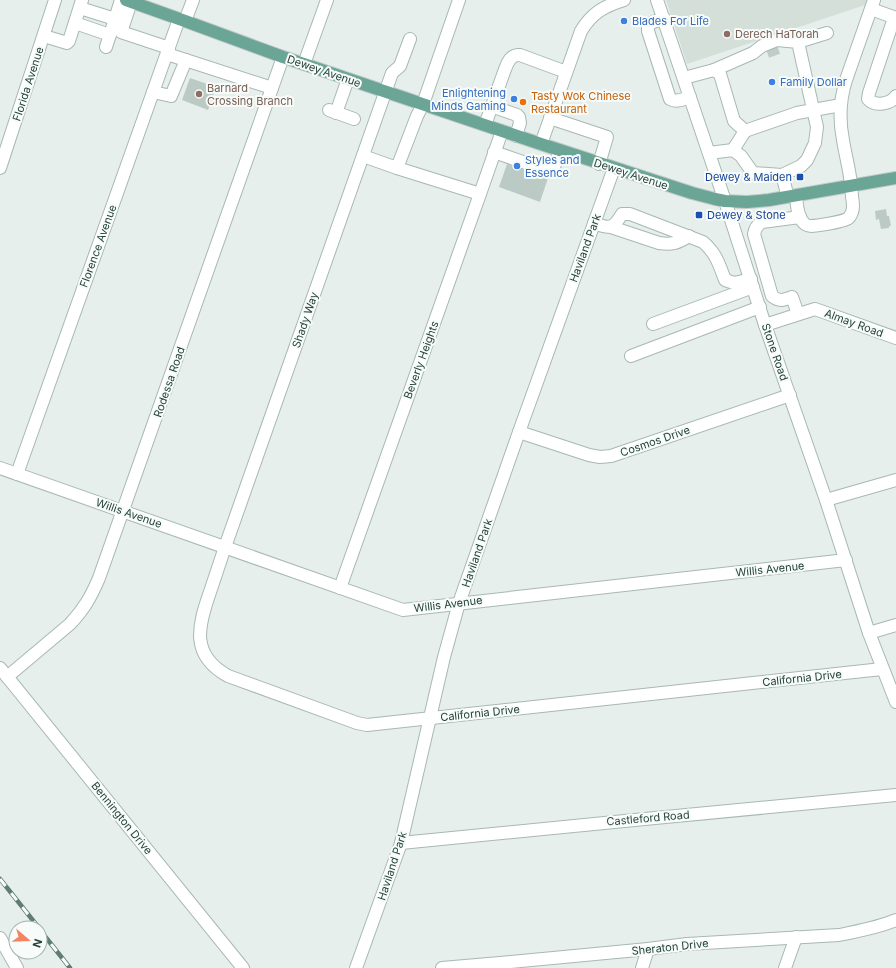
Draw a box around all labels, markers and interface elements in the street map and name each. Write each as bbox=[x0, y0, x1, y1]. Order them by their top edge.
place label: Blades For Life bbox=[632, 14, 709, 28]
marker: Blades For Life bbox=[619, 16, 629, 26]
place label: Derech HaTorah bbox=[735, 27, 819, 41]
marker: Derech HaTorah bbox=[722, 29, 732, 39]
street label: Florida Avenue bbox=[9, 45, 47, 123]
street label: Dewey Avenue bbox=[285, 52, 363, 90]
place label: Family Dollar bbox=[780, 75, 847, 89]
marker: Family Dollar bbox=[767, 77, 777, 87]
place label: Barnard Crossing Branch bbox=[207, 81, 293, 108]
place label: Enlightening Minds Gaming bbox=[431, 86, 506, 113]
marker: Barnard Crossing Branch bbox=[194, 89, 204, 99]
place label: Tasty Wok Chinese Restaurant bbox=[531, 89, 631, 116]
marker: Enlightening Minds Gaming bbox=[509, 94, 519, 104]
marker: Tasty Wok Chinese Restaurant bbox=[518, 97, 528, 107]
place label: Styles and Essence bbox=[525, 153, 580, 180]
street label: Dewey Avenue bbox=[592, 155, 670, 193]
marker: Styles and Essence bbox=[512, 161, 522, 171]
place label: Dewey & Maiden bbox=[705, 170, 792, 184]
marker: Dewey & Maiden bbox=[795, 172, 805, 182]
street label: Florence Avenue bbox=[77, 203, 119, 289]
place label: Dewey & Stone bbox=[707, 208, 786, 222]
marker: Dewey & Stone bbox=[694, 210, 704, 220]
street label: Haviland Park bbox=[566, 212, 604, 284]
street label: Shady Way bbox=[289, 290, 321, 350]
street label: Almay Road bbox=[823, 306, 885, 340]
street label: Beverly Heights bbox=[400, 319, 442, 401]
street label: Stone Road bbox=[759, 322, 791, 382]
street label: Rodessa Road bbox=[150, 345, 188, 419]
street label: Cosmos Drive bbox=[618, 423, 692, 459]
street label: Willis Avenue bbox=[94, 495, 164, 531]
street label: Haviland Park bbox=[459, 517, 495, 589]
street label: Willis Avenue bbox=[735, 558, 805, 580]
street label: Willis Avenue bbox=[413, 593, 483, 615]
street label: California Drive bbox=[762, 667, 842, 689]
street label: California Drive bbox=[440, 702, 520, 724]
street label: Bennington Drive bbox=[88, 779, 156, 857]
street label: Castleford Road bbox=[606, 807, 690, 829]
street label: Haviland Park bbox=[374, 830, 410, 902]
north arrow bbox=[8, 920, 48, 960]
street label: Sheraton Drive bbox=[631, 936, 709, 958]
text: N bbox=[29, 937, 45, 950]

